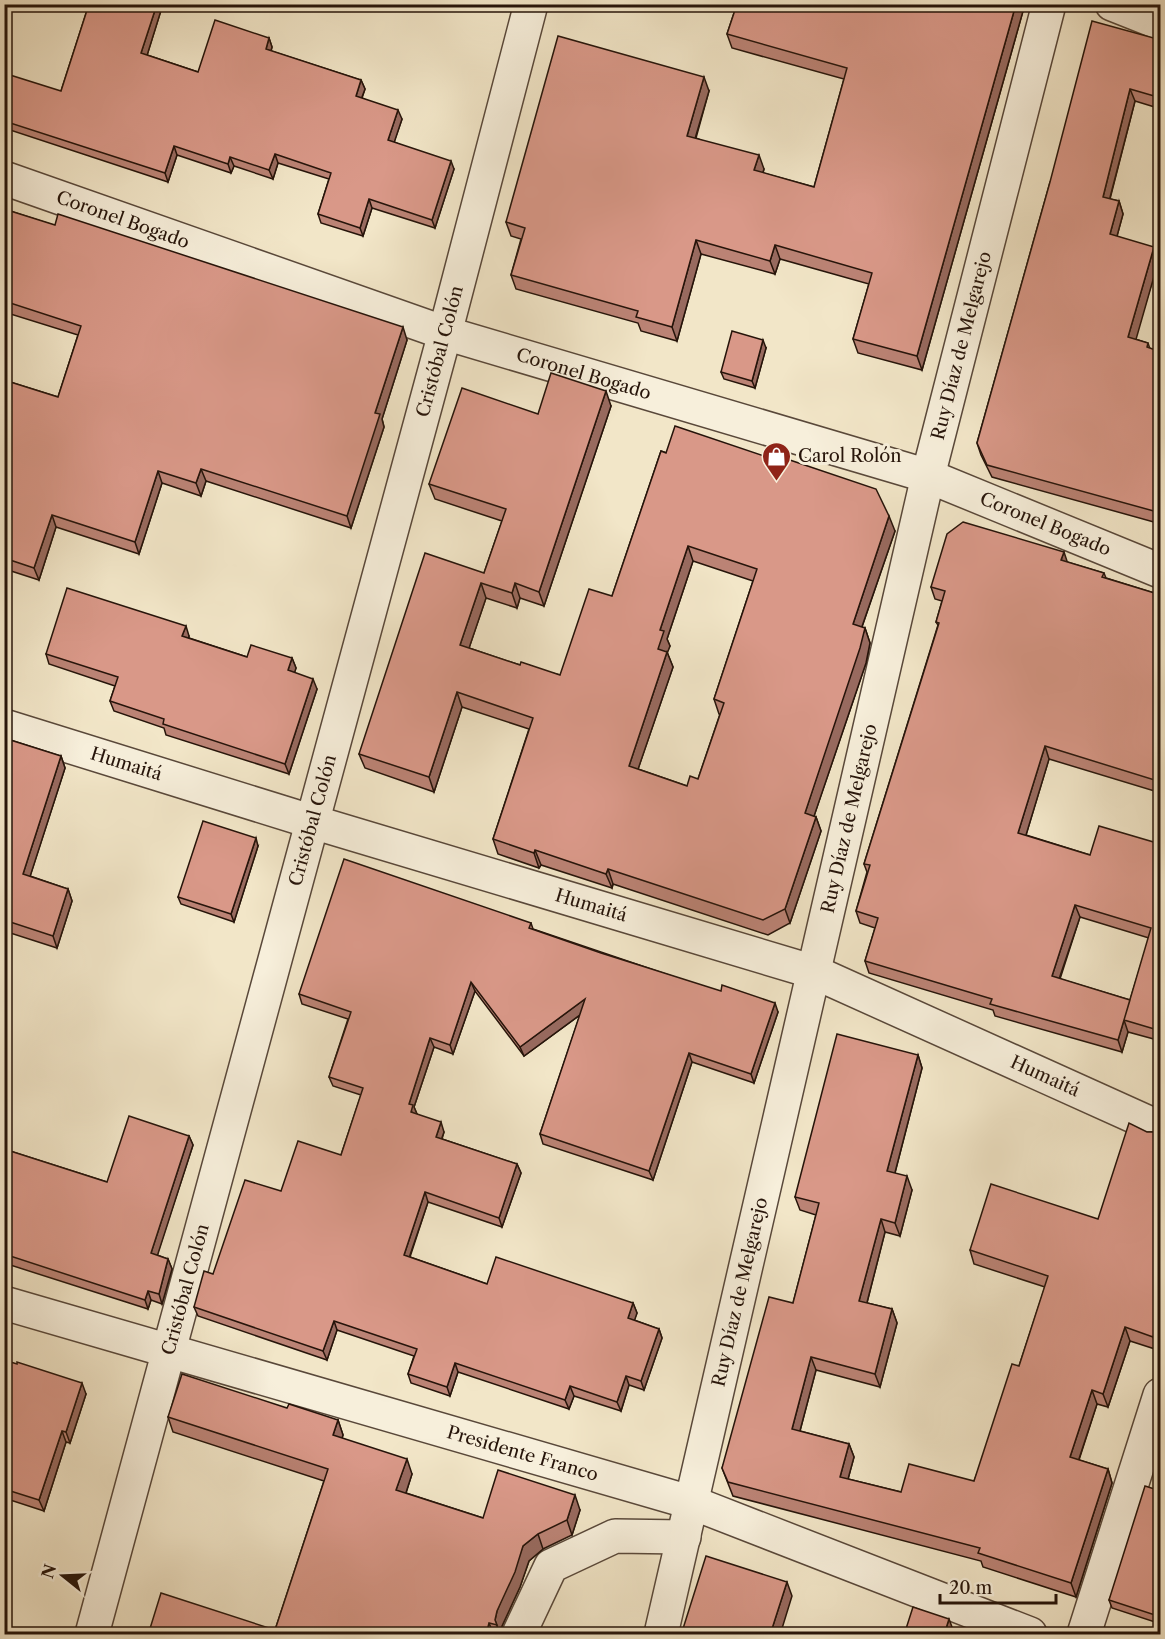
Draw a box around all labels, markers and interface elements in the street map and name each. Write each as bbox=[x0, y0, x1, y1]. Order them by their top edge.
street label: Coronel Bogado bbox=[53, 186, 192, 253]
street label: Ruy Díaz de Melgarejo bbox=[927, 249, 996, 442]
street label: Cristóbal Colón bbox=[412, 283, 468, 420]
street label: Coronel Bogado bbox=[514, 344, 654, 404]
shop icon: Carol Rolón bbox=[761, 440, 793, 482]
place label: Carol Rolón bbox=[798, 445, 902, 467]
street label: Coronel Bogado bbox=[977, 487, 1114, 561]
street label: Ruy Díaz de Melgarejo bbox=[817, 722, 882, 915]
street label: Humaitá bbox=[88, 743, 165, 786]
street label: Cristóbal Colón bbox=[284, 752, 341, 889]
street label: Humaitá bbox=[553, 884, 630, 927]
street label: Humaitá bbox=[1007, 1051, 1084, 1102]
street label: Ruy Díaz de Melgarejo bbox=[707, 1195, 772, 1389]
street label: Cristóbal Colón bbox=[157, 1221, 214, 1358]
street label: Presidente Franco bbox=[444, 1421, 601, 1486]
north arrow bbox=[33, 1546, 93, 1606]
text: N bbox=[37, 1562, 60, 1581]
scale bar bbox=[940, 1567, 1056, 1605]
text: 20 m bbox=[949, 1577, 993, 1599]

